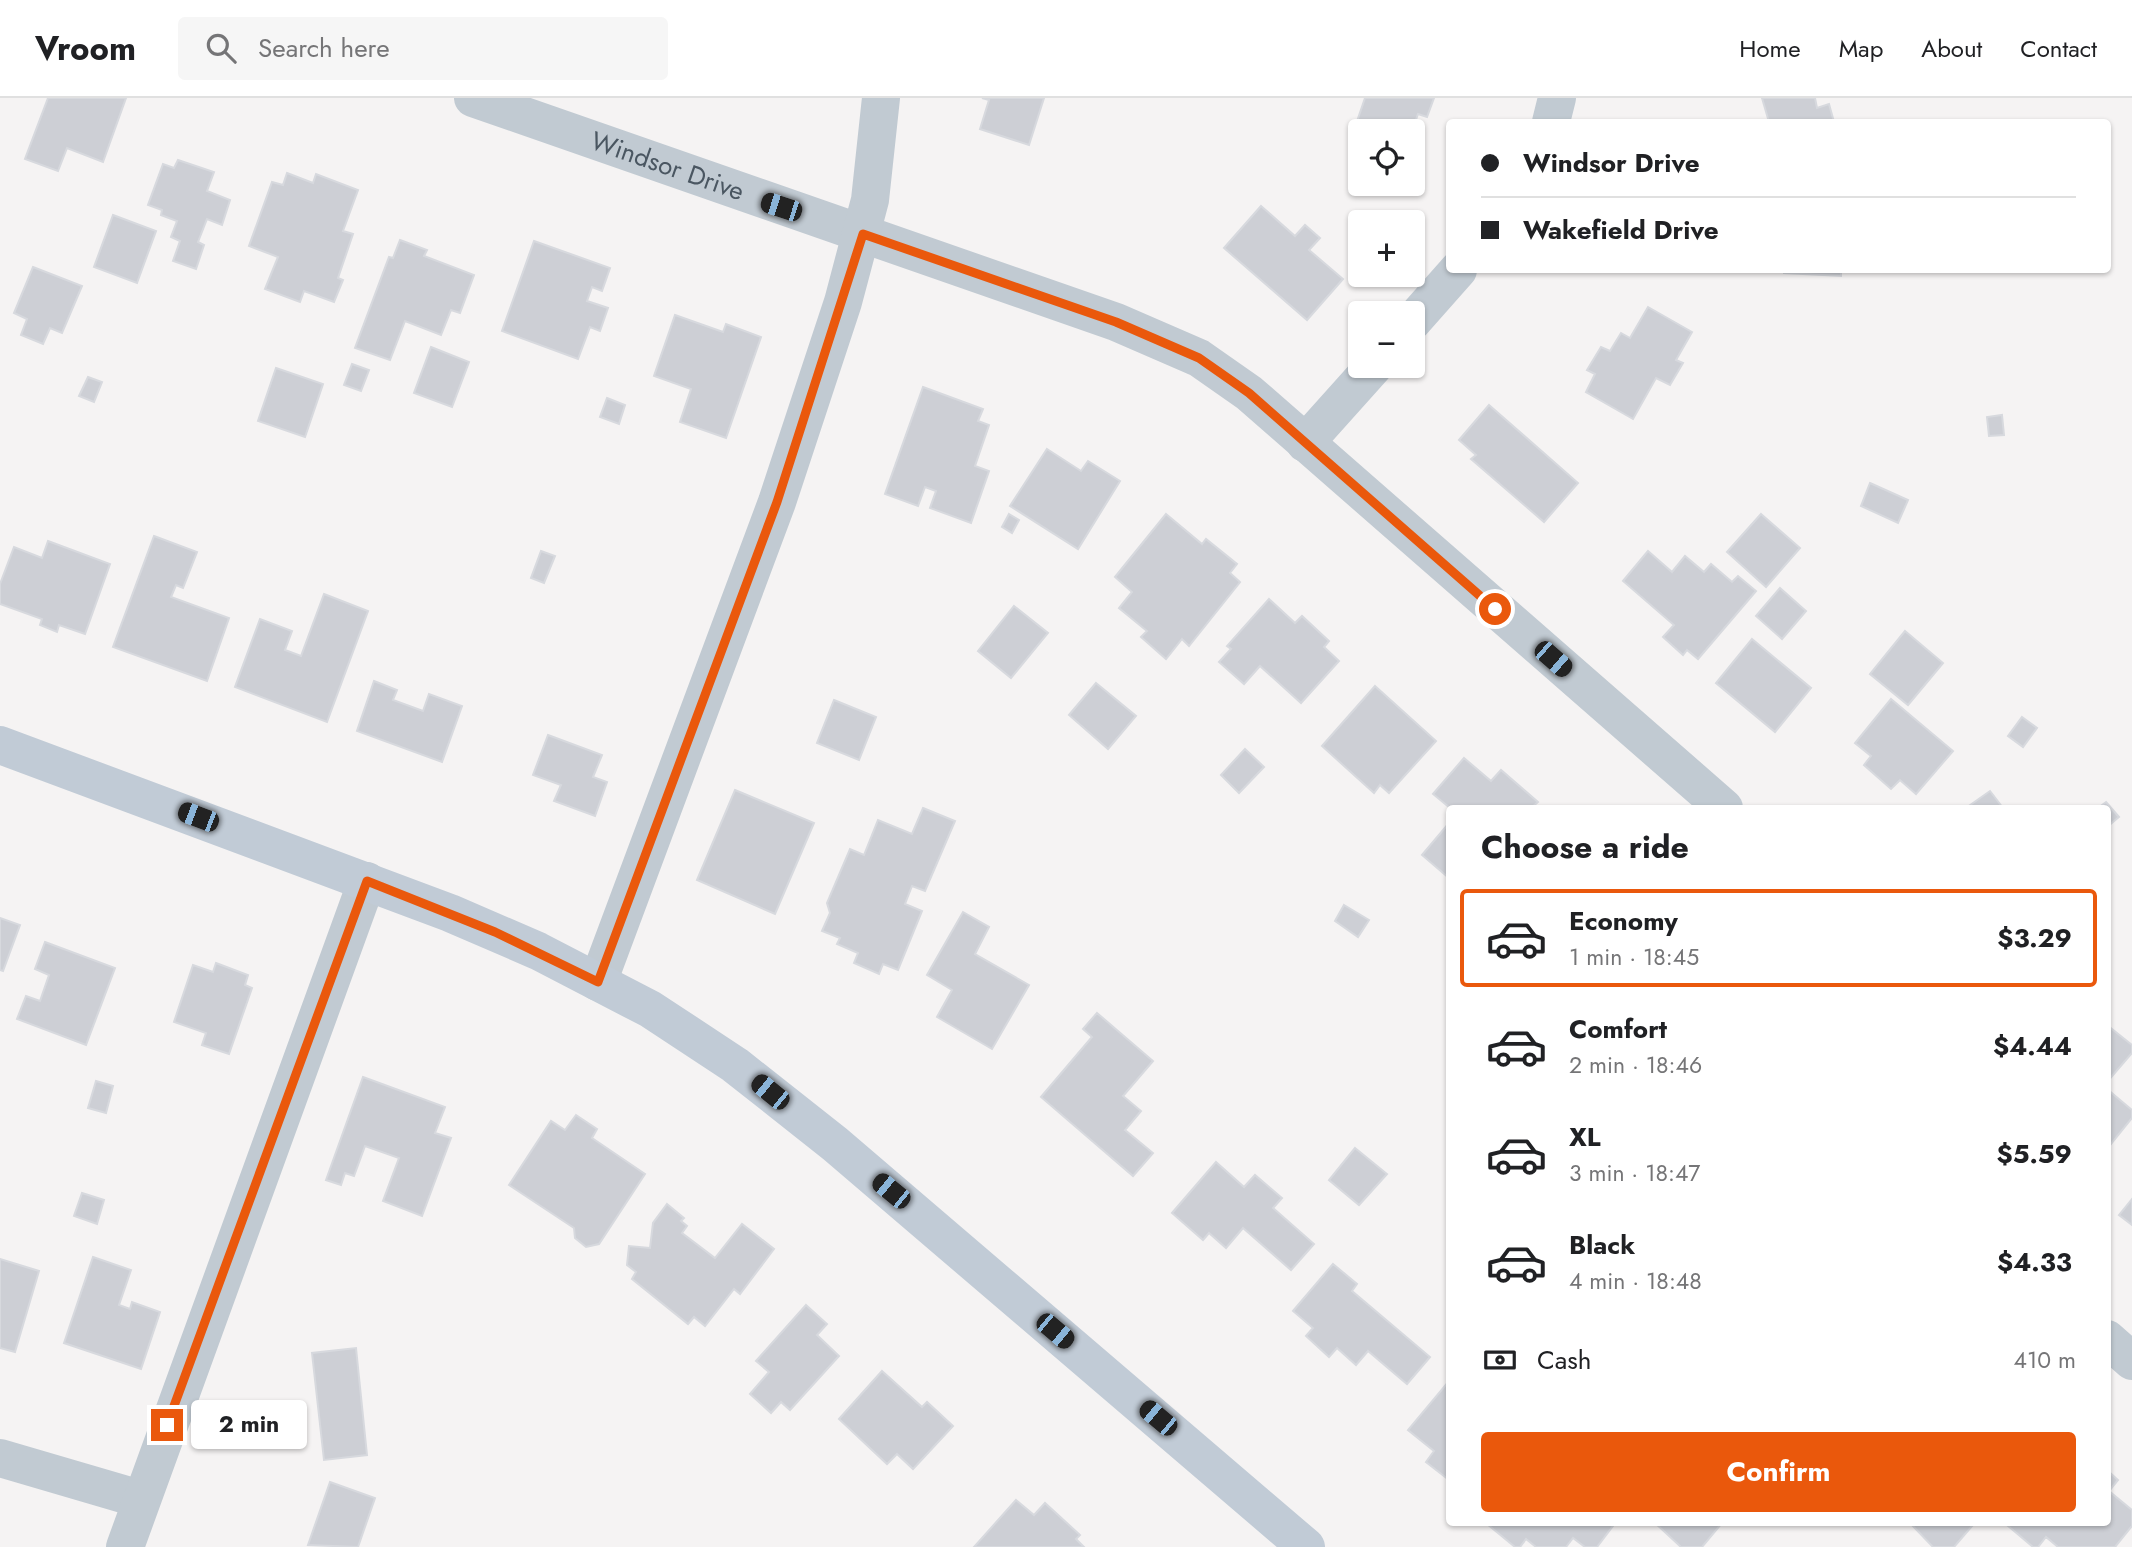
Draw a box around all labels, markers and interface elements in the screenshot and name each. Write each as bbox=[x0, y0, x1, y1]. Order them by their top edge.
search box bbox=[178, 17, 668, 80]
text: Vroom bbox=[35, 25, 136, 72]
icon: search bbox=[202, 29, 240, 67]
text: Search here bbox=[258, 29, 390, 67]
text: Home bbox=[1739, 31, 1801, 66]
text: Map bbox=[1839, 31, 1883, 66]
text: About bbox=[1921, 31, 1982, 66]
text: Contact bbox=[2020, 31, 2097, 66]
map controls bbox=[1348, 119, 1425, 378]
button: locate bbox=[1348, 119, 1425, 196]
street label: Windsor Drive bbox=[586, 121, 749, 210]
text: Windsor Drive bbox=[1523, 144, 1700, 182]
car bbox=[758, 191, 805, 223]
button: + bbox=[1348, 210, 1425, 287]
text: Wakefield Drive bbox=[1523, 211, 1719, 249]
button: − bbox=[1348, 301, 1425, 378]
route start bbox=[1479, 593, 1511, 625]
car bbox=[1531, 637, 1576, 681]
car bbox=[175, 800, 222, 834]
text: Choose a ride bbox=[1481, 824, 1689, 870]
text: Economy bbox=[1569, 902, 1678, 940]
icon: car bbox=[1485, 907, 1548, 970]
text: $3.29 bbox=[1997, 919, 2072, 957]
text: 1 min · 18:45 bbox=[1569, 940, 1699, 974]
text: Comfort bbox=[1569, 1010, 1667, 1048]
icon: car bbox=[1485, 1015, 1548, 1078]
text: $4.44 bbox=[1993, 1027, 2072, 1065]
text: 2 min · 18:46 bbox=[1569, 1048, 1702, 1082]
car bbox=[748, 1071, 793, 1113]
text: XL bbox=[1569, 1118, 1601, 1156]
icon: car bbox=[1485, 1123, 1548, 1186]
text: $5.59 bbox=[1997, 1135, 2072, 1173]
text: 3 min · 18:47 bbox=[1569, 1156, 1700, 1190]
car bbox=[869, 1170, 914, 1212]
text: Black bbox=[1569, 1226, 1635, 1264]
icon: car bbox=[1485, 1231, 1548, 1294]
text: $4.33 bbox=[1997, 1243, 2072, 1281]
text: 4 min · 18:48 bbox=[1569, 1264, 1702, 1298]
car bbox=[1033, 1309, 1078, 1353]
icon: cash bbox=[1481, 1341, 1519, 1379]
text: Cash bbox=[1537, 1341, 1591, 1379]
text: 410 m bbox=[2014, 1343, 2076, 1377]
car bbox=[1136, 1396, 1181, 1440]
callout: 2 min bbox=[192, 1400, 307, 1450]
text: 2 min bbox=[219, 1407, 279, 1441]
route end bbox=[151, 1409, 183, 1441]
button: Confirm bbox=[1481, 1432, 2076, 1512]

